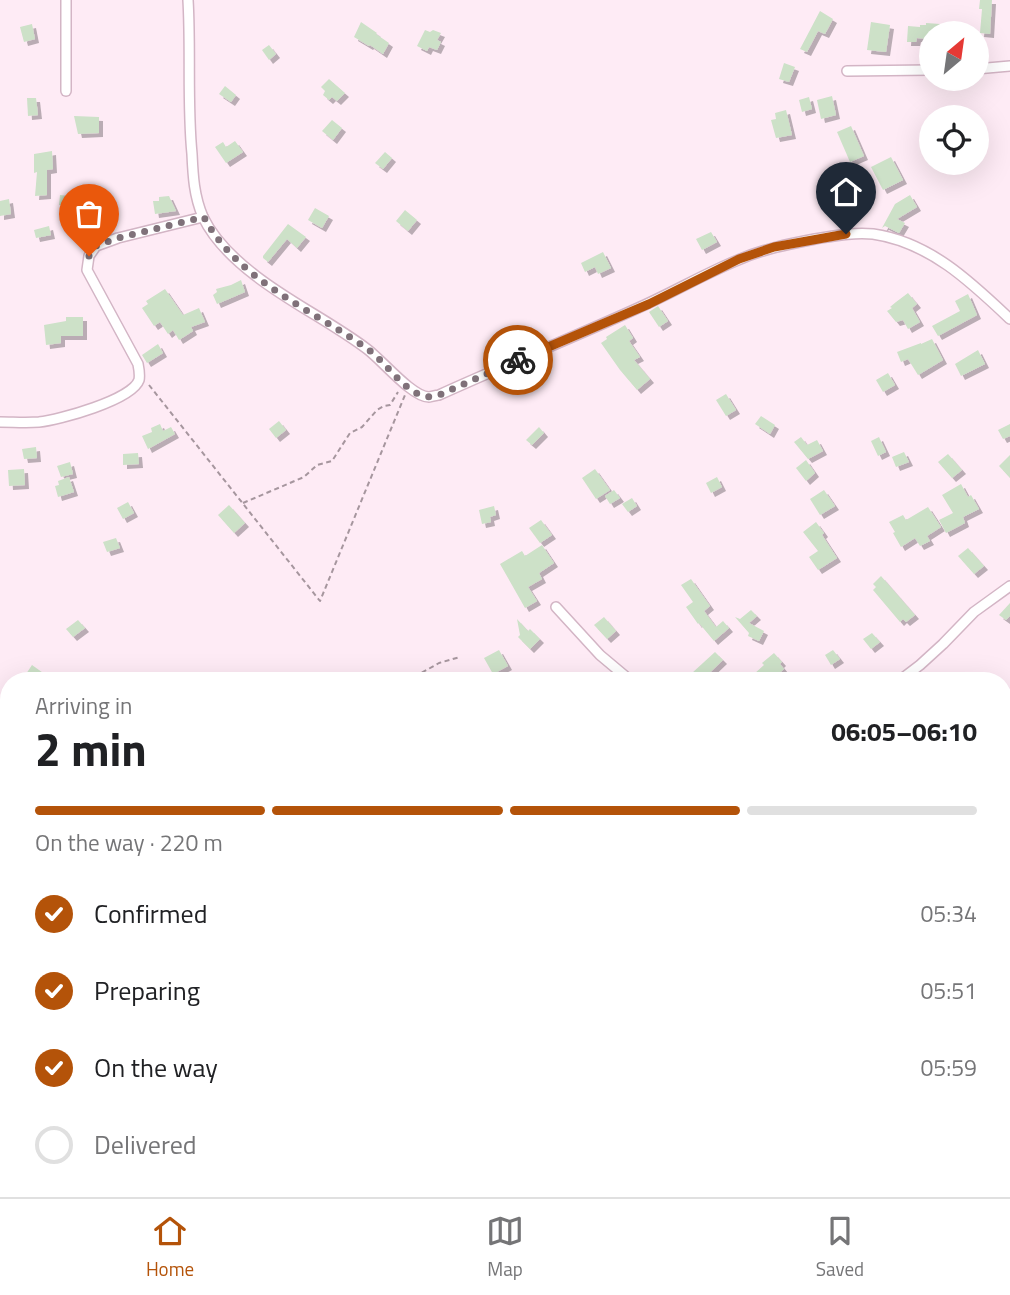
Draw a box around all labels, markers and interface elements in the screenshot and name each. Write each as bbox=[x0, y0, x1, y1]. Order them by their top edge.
north arrow bbox=[919, 21, 989, 91]
map controls bbox=[919, 21, 989, 175]
button: locate bbox=[919, 105, 989, 175]
pin bbox=[816, 162, 876, 234]
icon: home bbox=[827, 173, 865, 211]
pin bbox=[59, 184, 119, 256]
icon: bag bbox=[70, 195, 108, 233]
courier bbox=[483, 325, 553, 395]
icon: bike bbox=[499, 341, 537, 379]
text: Arriving in bbox=[35, 688, 132, 723]
text: 06:05–06:10 bbox=[831, 712, 977, 751]
text: 2 min bbox=[35, 714, 147, 784]
text: On the way · 220 m bbox=[35, 825, 223, 860]
text: Confirmed bbox=[94, 894, 208, 933]
icon: check bbox=[35, 895, 73, 933]
text: 05:34 bbox=[920, 896, 977, 931]
text: Preparing bbox=[94, 971, 200, 1010]
icon: check bbox=[35, 972, 73, 1010]
text: 05:51 bbox=[920, 973, 977, 1008]
text: On the way bbox=[94, 1048, 218, 1087]
icon: check bbox=[35, 1049, 73, 1087]
text: 05:59 bbox=[920, 1050, 977, 1085]
text: Delivered bbox=[94, 1125, 197, 1164]
tab: Home bbox=[146, 1212, 194, 1283]
tab: Map bbox=[486, 1212, 524, 1283]
tab: Saved bbox=[816, 1212, 864, 1283]

